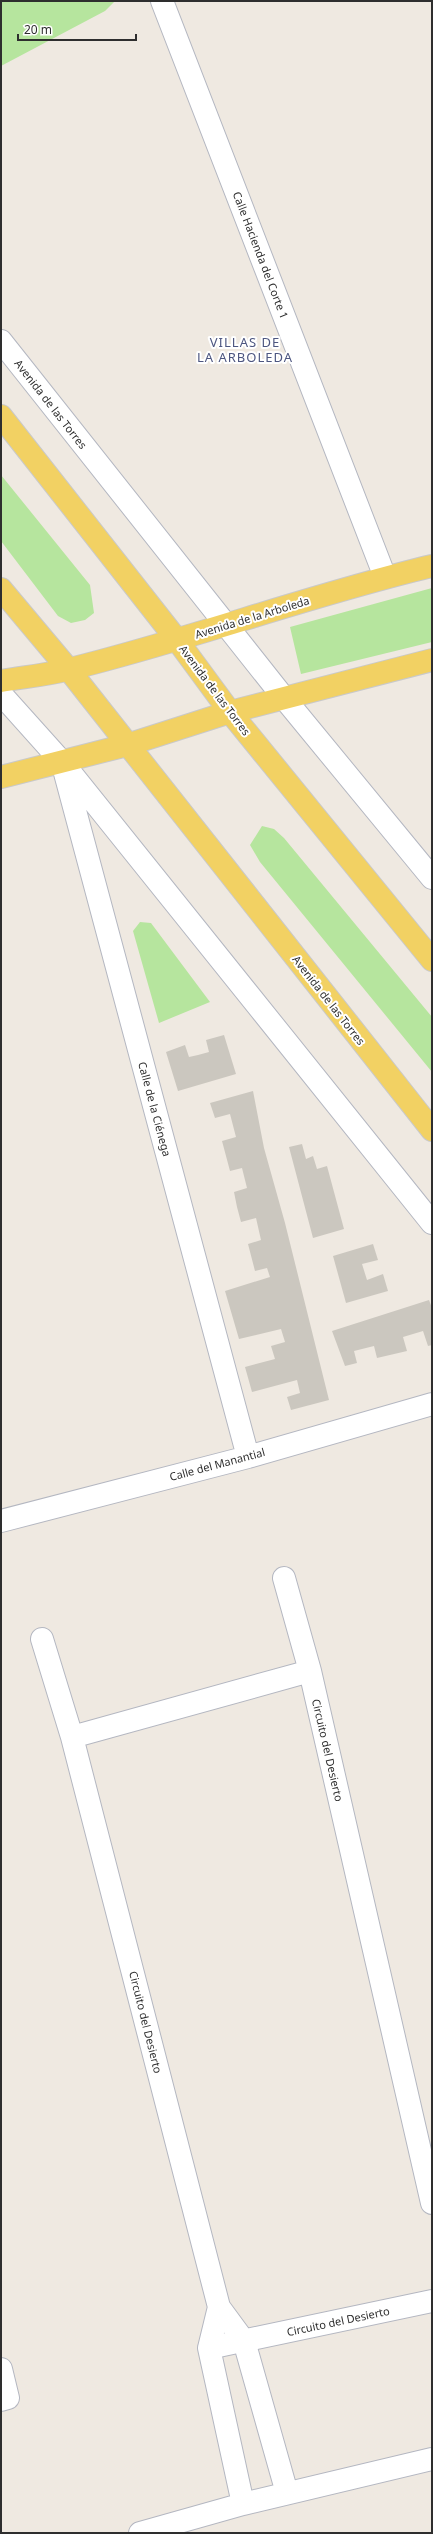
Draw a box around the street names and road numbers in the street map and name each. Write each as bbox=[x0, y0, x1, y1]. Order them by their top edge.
street label: Calle Hacienda del Corte 1 bbox=[230, 189, 292, 321]
street label: Avenida de las Torres bbox=[11, 356, 91, 452]
street label: Avenida de la Arboleda bbox=[193, 592, 311, 642]
street label: Avenida de las Torres bbox=[176, 642, 254, 738]
street label: Avenida de las Torres bbox=[289, 952, 369, 1048]
street label: Calle de la Ciénega bbox=[135, 1060, 175, 1158]
street label: Calle del Manantial bbox=[168, 1444, 266, 1484]
street label: Circuito del Desierto bbox=[309, 1697, 347, 1803]
street label: Circuito del Desierto bbox=[126, 1969, 166, 2075]
street label: Circuito del Desierto bbox=[285, 2303, 391, 2339]

